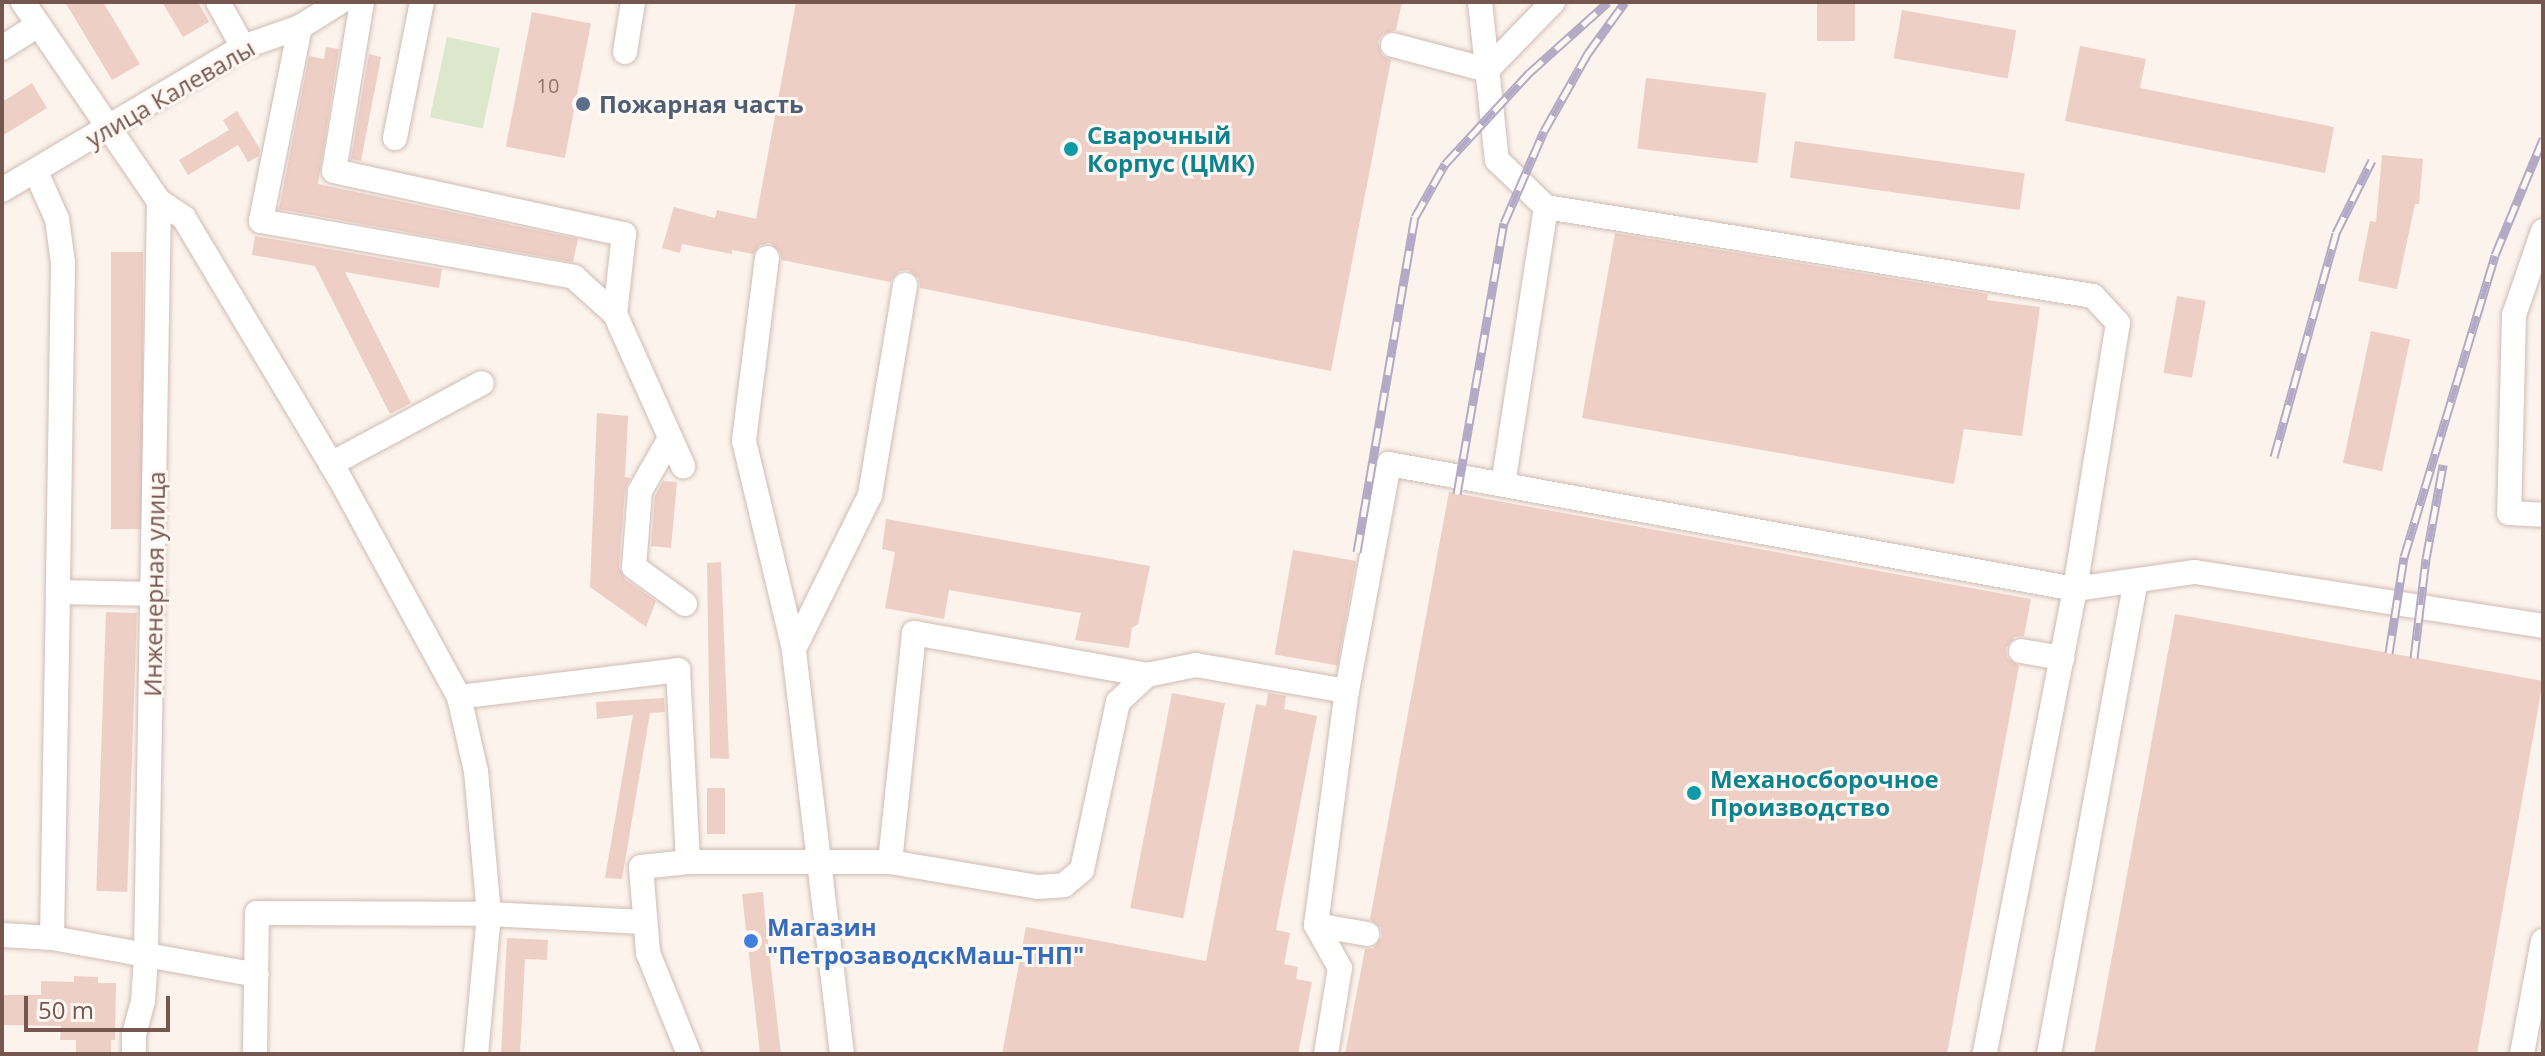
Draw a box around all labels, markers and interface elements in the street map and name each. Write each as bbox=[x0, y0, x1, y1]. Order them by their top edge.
street label: улица Калевалы bbox=[80, 33, 260, 153]
house number: 10 bbox=[537, 73, 559, 97]
place label: Пожарная часть bbox=[599, 90, 804, 118]
marker: Пожарная часть bbox=[574, 95, 592, 113]
place label: Сварочный Корпус (ЦМК) bbox=[1087, 121, 1255, 177]
marker: Сварочный Корпус (ЦМК) bbox=[1062, 140, 1080, 158]
street label: Инженерная улица bbox=[138, 471, 170, 697]
place label: Механосборочное Производство bbox=[1710, 765, 1939, 821]
marker: Механосборочное Производство bbox=[1685, 784, 1703, 802]
place label: Магазин "ПетрозаводскМаш-ТНП" bbox=[767, 913, 1084, 969]
marker: Магазин "ПетрозаводскМаш-ТНП" bbox=[742, 932, 760, 950]
scale bar bbox=[28, 980, 174, 1030]
text: 50 m bbox=[38, 993, 94, 1026]

